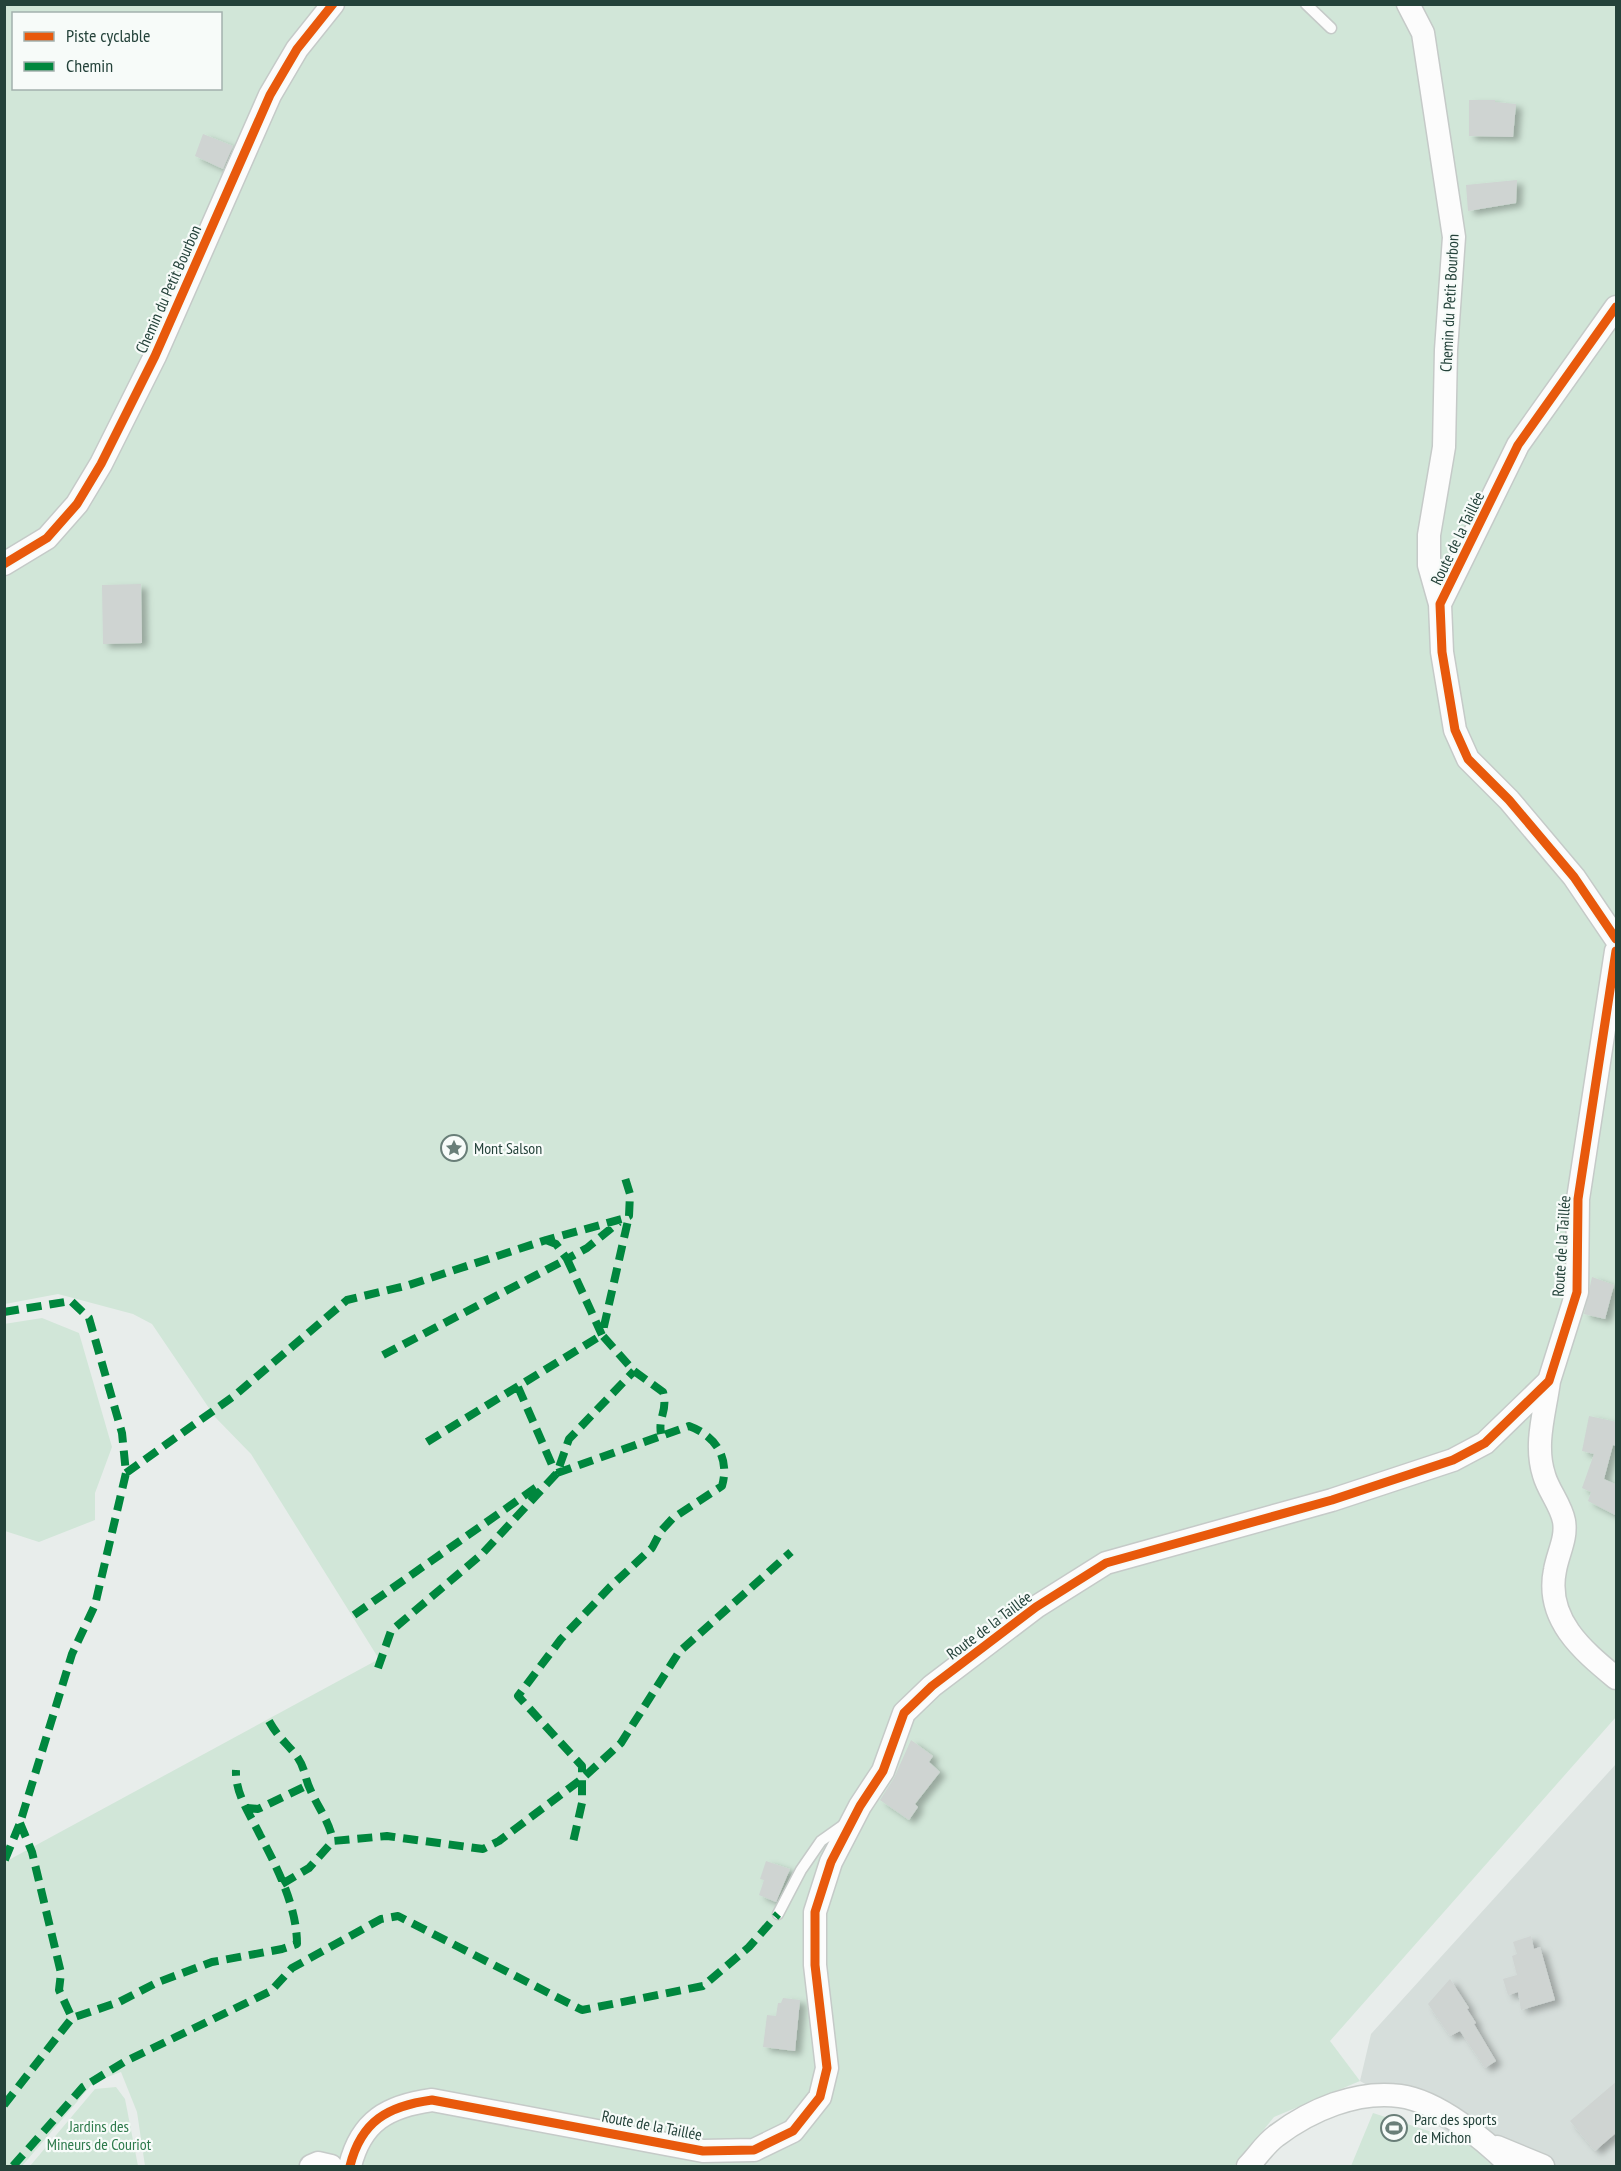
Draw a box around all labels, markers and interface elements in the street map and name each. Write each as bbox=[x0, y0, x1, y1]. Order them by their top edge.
legend bbox=[12, 12, 222, 90]
text: Piste cyclable bbox=[66, 24, 150, 47]
text: Chemin bbox=[66, 54, 113, 77]
street label: Chemin du Petit Bourbon bbox=[131, 222, 205, 356]
street label: Chemin du Petit Bourbon bbox=[1435, 233, 1463, 373]
street label: Route de la Taillée bbox=[1426, 488, 1488, 588]
place icon: Mont Salson bbox=[439, 1133, 469, 1163]
place label: Mont Salson bbox=[474, 1138, 542, 1158]
street label: Route de la Taillée bbox=[1547, 1195, 1575, 1297]
street label: Route de la Taillée bbox=[942, 1586, 1036, 1664]
street label: Route de la Taillée bbox=[600, 2106, 704, 2144]
place label: Parc des sports de Michon bbox=[1414, 2109, 1497, 2147]
sports icon: Parc des sports de Michon bbox=[1379, 2113, 1409, 2143]
park label: Jardins des Mineurs de Couriot bbox=[47, 2116, 152, 2154]

